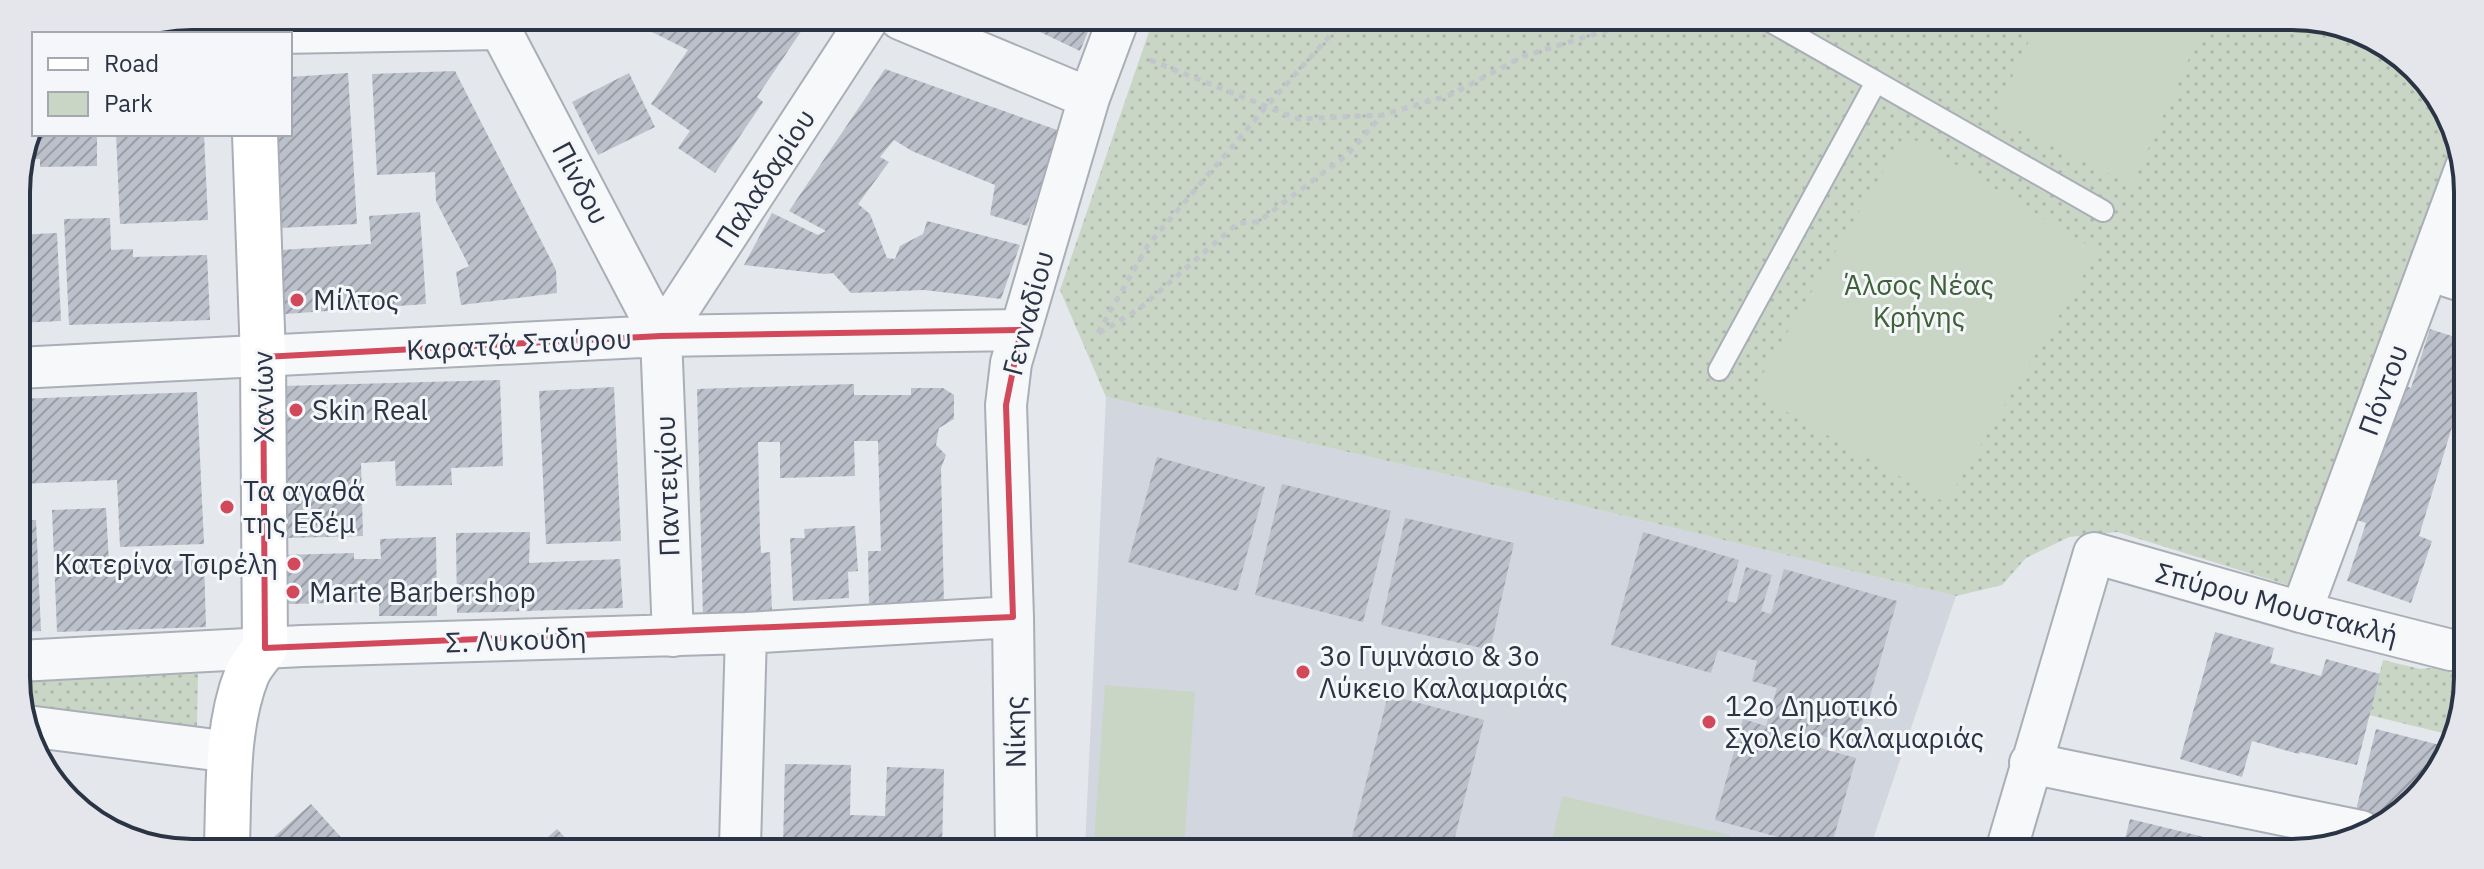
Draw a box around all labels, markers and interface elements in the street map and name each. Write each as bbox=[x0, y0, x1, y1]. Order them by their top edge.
legend bbox=[32, 32, 292, 136]
text: Road bbox=[104, 47, 159, 79]
text: Park bbox=[104, 87, 153, 119]
street label: Παλαδαρίου bbox=[706, 101, 823, 254]
street label: Πίνδου bbox=[544, 135, 619, 231]
street label: Γενναδίου bbox=[993, 246, 1062, 379]
park label: Άλσος Νέας Κρήνης bbox=[1844, 266, 1994, 335]
place label: Μίλτος bbox=[313, 281, 399, 318]
marker: Μίλτος bbox=[288, 291, 306, 309]
street label: Καρατζά Σταύρου bbox=[405, 319, 633, 368]
street label: Πόντου bbox=[2349, 339, 2416, 441]
street label: Χανίων bbox=[243, 351, 282, 443]
place label: Skin Real bbox=[312, 391, 428, 428]
marker: Skin Real bbox=[287, 401, 305, 419]
street label: Παντειχίου bbox=[646, 415, 687, 557]
place label: Τα αγαθά της Εδέμ bbox=[243, 472, 365, 541]
marker: Τα αγαθά της Εδέμ bbox=[218, 498, 236, 516]
place label: Κατερίνα Τσιρέλη bbox=[54, 545, 278, 582]
street label: Σπύρου Μουστακλή bbox=[2152, 553, 2402, 654]
marker: Κατερίνα Τσιρέλη bbox=[285, 555, 303, 573]
place label: Marte Barbershop bbox=[309, 573, 536, 610]
marker: Marte Barbershop bbox=[284, 583, 302, 601]
street label: Σ. Λυκούδη bbox=[445, 619, 587, 660]
place label: 3ο Γυμνάσιο & 3ο Λύκειο Καλαμαριάς bbox=[1319, 637, 1568, 706]
marker: 3ο Γυμνάσιο & 3ο Λύκειο Καλαμαριάς bbox=[1294, 663, 1312, 681]
place label: 12ο Δημοτικό Σχολείο Καλαμαριάς bbox=[1725, 687, 1984, 756]
street label: Νίκης bbox=[995, 695, 1034, 769]
marker: 12ο Δημοτικό Σχολείο Καλαμαριάς bbox=[1700, 713, 1718, 731]

